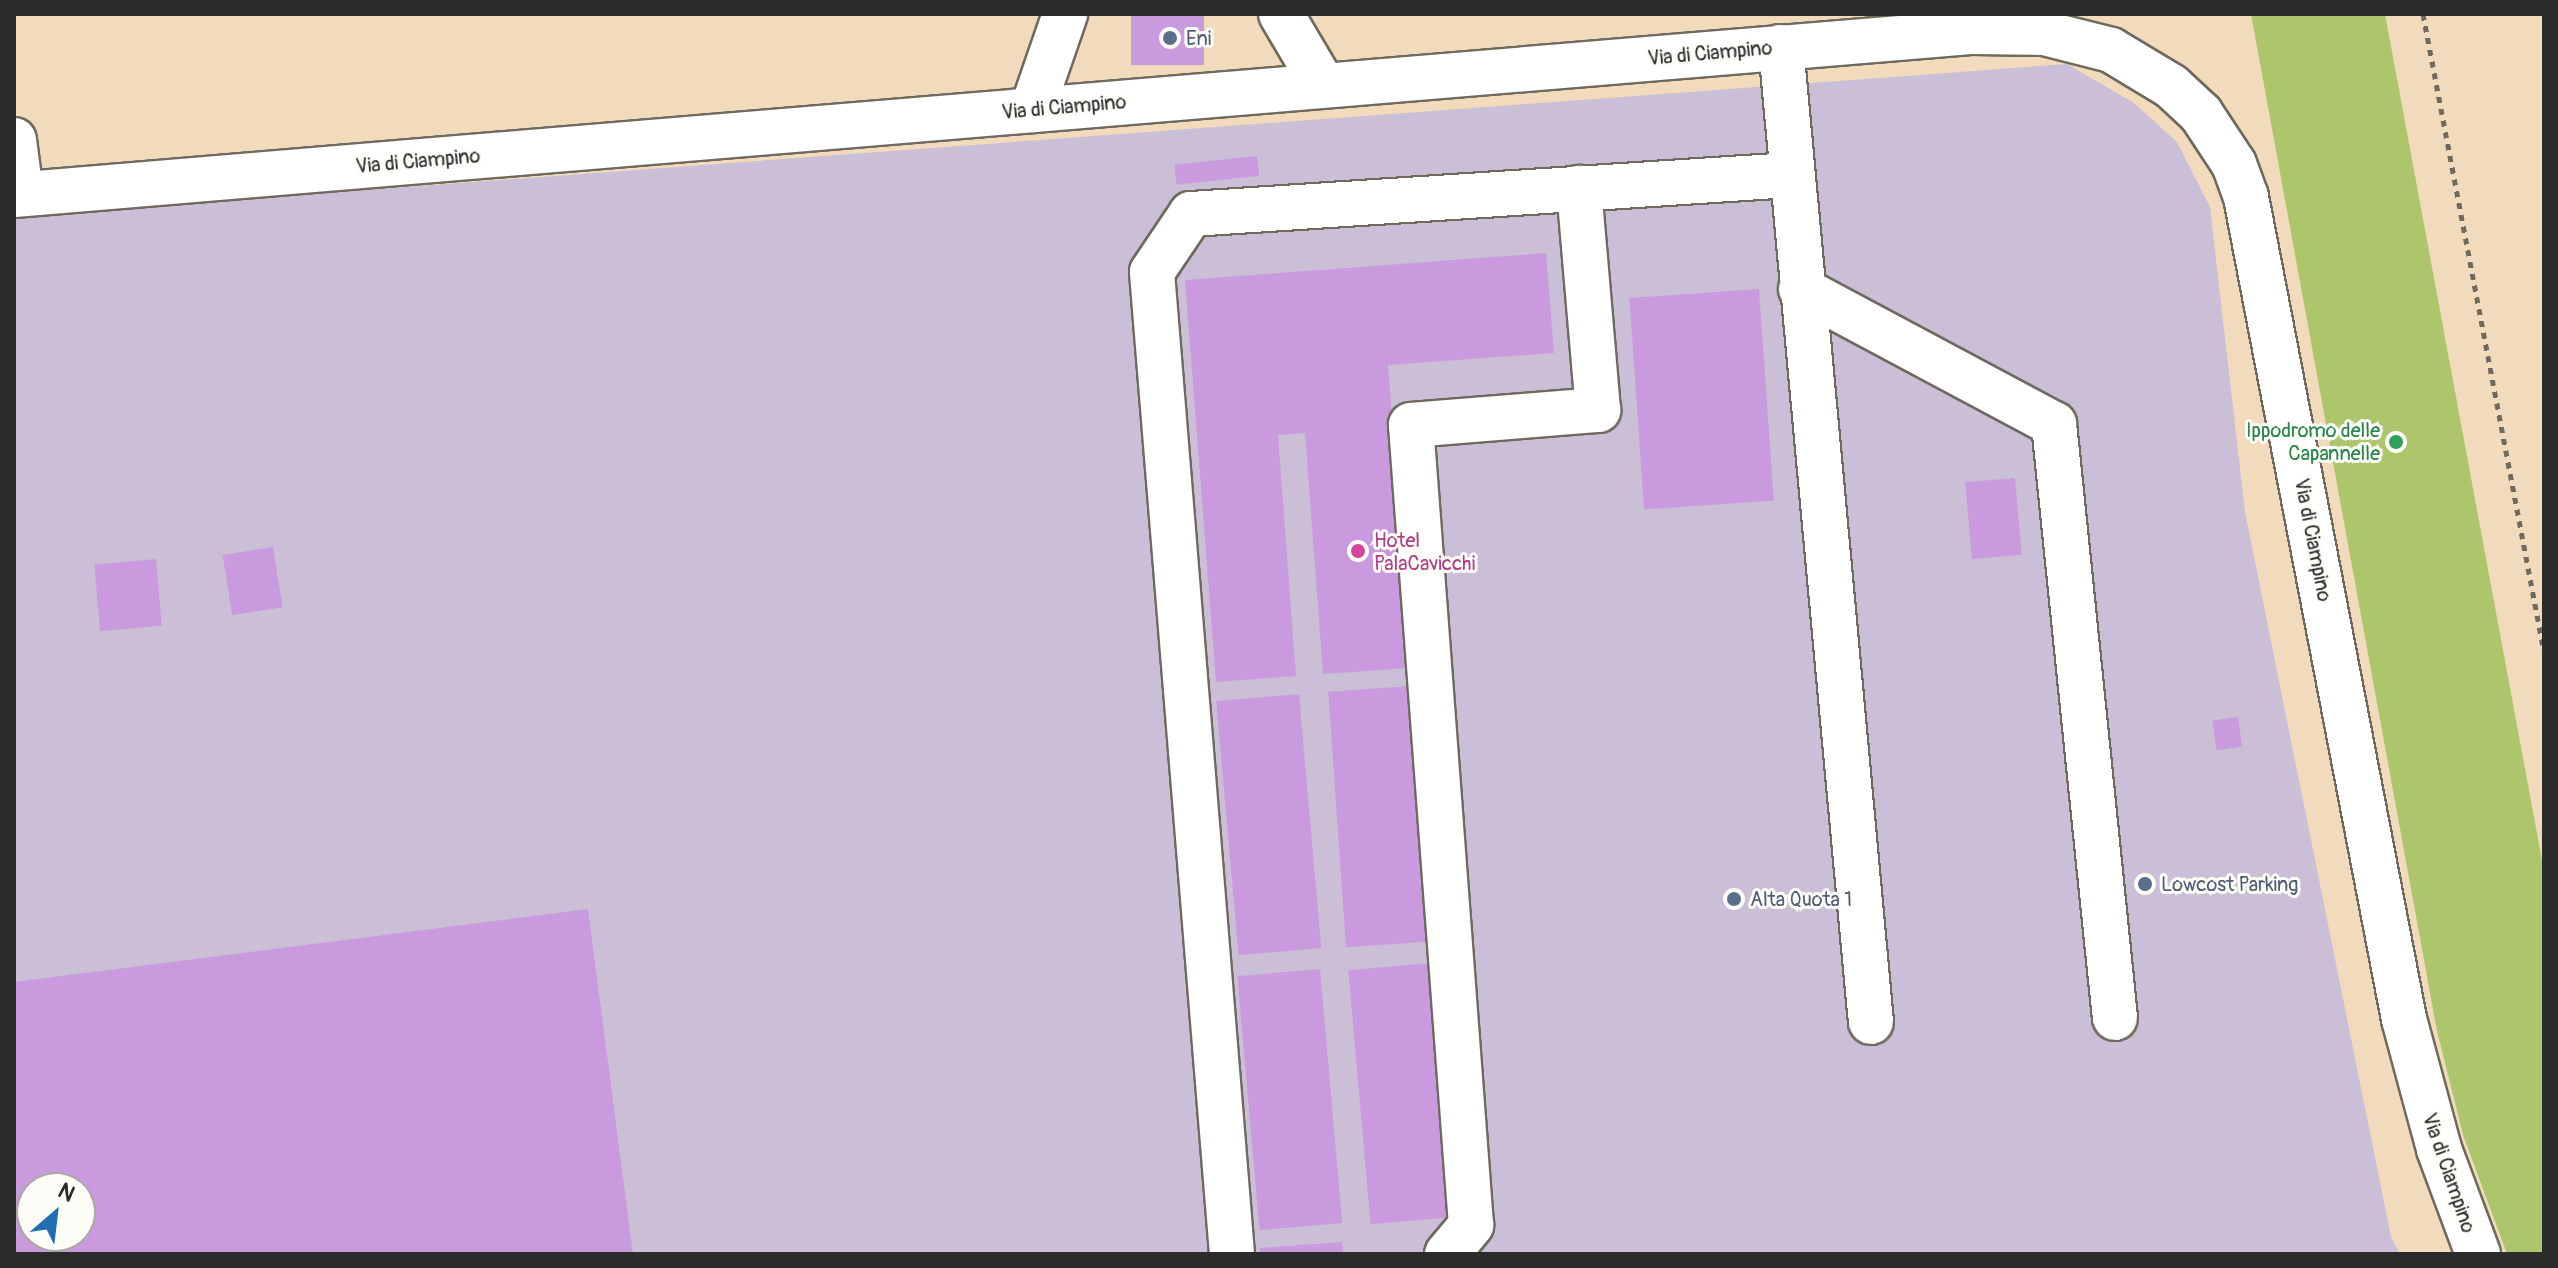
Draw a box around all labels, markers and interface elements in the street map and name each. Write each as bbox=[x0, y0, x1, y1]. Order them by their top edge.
place label: Eni bbox=[1186, 26, 1211, 50]
marker: Eni bbox=[1161, 29, 1179, 47]
street label: Via di Ciampino bbox=[1647, 36, 1773, 70]
street label: Via di Ciampino bbox=[1001, 90, 1127, 124]
street label: Via di Ciampino bbox=[355, 144, 481, 178]
place label: Ippodromo delle Capannelle bbox=[2246, 418, 2380, 465]
marker: Ippodromo delle Capannelle bbox=[2387, 433, 2405, 451]
street label: Via di Ciampino bbox=[2289, 476, 2337, 604]
place label: Hotel PalaCavicchi bbox=[1374, 528, 1475, 575]
marker: Hotel PalaCavicchi bbox=[1349, 542, 1367, 560]
place label: Lowcost Parking bbox=[2161, 872, 2298, 896]
marker: Lowcost Parking bbox=[2136, 875, 2154, 893]
place label: Alta Quota 1 bbox=[1750, 887, 1852, 911]
marker: Alta Quota 1 bbox=[1725, 890, 1743, 908]
street label: Via di Ciampino bbox=[2417, 1110, 2481, 1236]
north arrow bbox=[16, 1172, 96, 1252]
text: N bbox=[53, 1177, 79, 1208]

